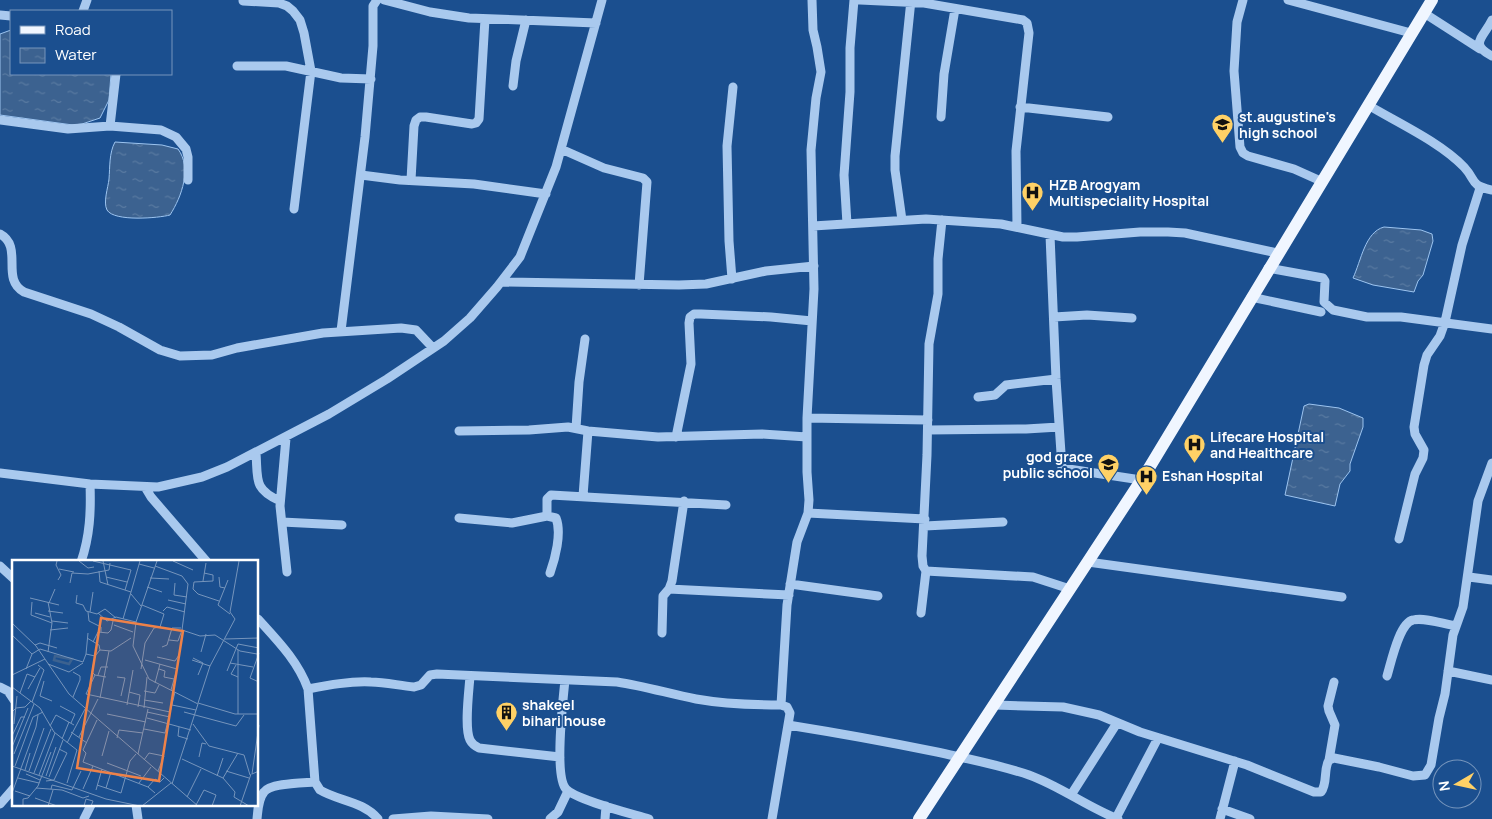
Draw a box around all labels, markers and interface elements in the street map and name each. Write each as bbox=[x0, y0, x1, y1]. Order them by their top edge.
legend bbox=[10, 10, 172, 75]
text: Road bbox=[55, 19, 91, 40]
text: Water bbox=[55, 44, 97, 65]
place label: st.augustine's high school bbox=[1239, 107, 1336, 142]
school or university icon: st.augustine's high school bbox=[1211, 113, 1235, 144]
place label: HZB Arogyam Multispeciality Hospital bbox=[1049, 175, 1209, 210]
hospital icon: HZB Arogyam Multispeciality Hospital bbox=[1021, 181, 1045, 212]
place label: Lifecare Hospital and Healthcare bbox=[1210, 427, 1324, 462]
hospital icon: Lifecare Hospital and Healthcare bbox=[1182, 433, 1206, 464]
place label: god grace public school bbox=[1003, 447, 1093, 482]
school or university icon: god grace public school bbox=[1097, 453, 1121, 484]
hospital icon: Eshan Hospital bbox=[1134, 464, 1158, 495]
place label: Eshan Hospital bbox=[1162, 466, 1263, 485]
inset map bbox=[12, 560, 259, 806]
place label: shakeel bihari house bbox=[522, 695, 606, 730]
building icon: shakeel bihari house bbox=[494, 701, 518, 732]
north arrow bbox=[1432, 759, 1482, 809]
text: N bbox=[1433, 780, 1454, 793]

